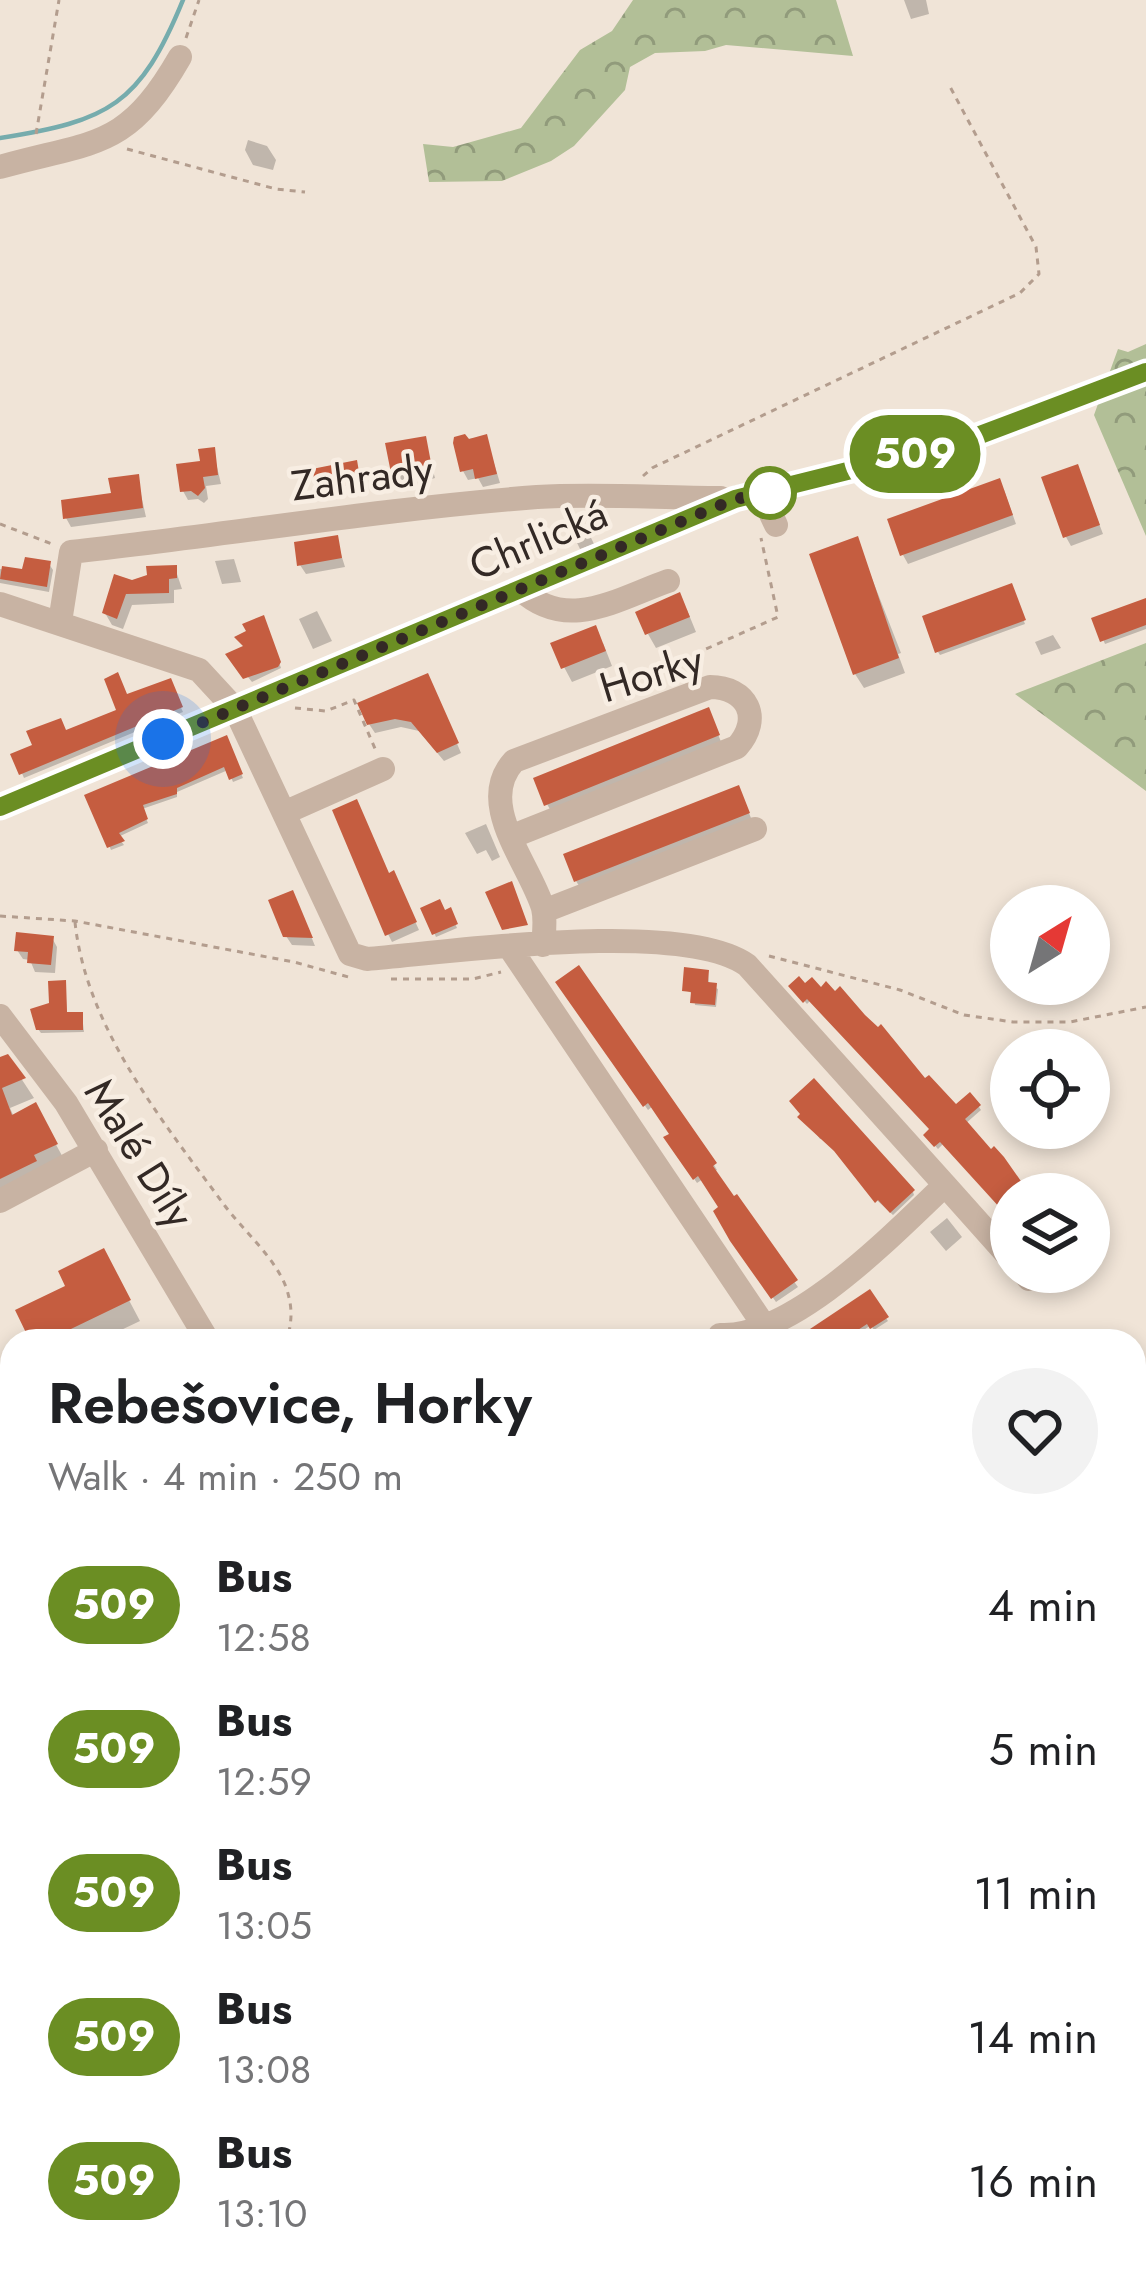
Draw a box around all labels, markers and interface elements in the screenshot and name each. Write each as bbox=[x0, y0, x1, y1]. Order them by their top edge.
line badge: 509 bbox=[846, 415, 984, 493]
text: 509 bbox=[874, 423, 957, 484]
street label: Zahrady bbox=[288, 438, 437, 516]
unlabelled marker bbox=[745, 468, 795, 518]
street label: Chrlická bbox=[460, 483, 617, 596]
street label: Horky bbox=[592, 629, 711, 718]
your location bbox=[133, 709, 193, 769]
north arrow bbox=[990, 885, 1110, 1005]
map controls bbox=[990, 885, 1110, 1293]
button: locate bbox=[990, 1029, 1110, 1149]
street label: Malé Díly bbox=[70, 1067, 210, 1240]
button: layers bbox=[990, 1173, 1110, 1293]
text: Rebešovice, Horky bbox=[48, 1362, 532, 1444]
button: heart bbox=[972, 1368, 1098, 1494]
text: Walk · 4 min · 250 m bbox=[48, 1448, 403, 1505]
text: Bus bbox=[216, 1544, 292, 1609]
text: 4 min bbox=[988, 1573, 1098, 1638]
text: 509 bbox=[73, 1574, 156, 1635]
text: 12:58 bbox=[216, 1609, 311, 1666]
text: Bus bbox=[216, 1688, 292, 1753]
text: 5 min bbox=[989, 1717, 1098, 1782]
text: 509 bbox=[73, 1718, 156, 1779]
text: 12:59 bbox=[216, 1753, 312, 1810]
text: Bus bbox=[216, 1832, 292, 1897]
text: 11 min bbox=[974, 1861, 1098, 1926]
text: 509 bbox=[73, 1862, 156, 1923]
text: 13:05 bbox=[216, 1897, 312, 1954]
text: Bus bbox=[216, 1976, 292, 2041]
text: 14 min bbox=[968, 2005, 1098, 2070]
text: 509 bbox=[73, 2006, 156, 2067]
text: 13:08 bbox=[216, 2041, 311, 2098]
text: Bus bbox=[216, 2120, 292, 2185]
text: 16 min bbox=[968, 2149, 1098, 2214]
text: 509 bbox=[73, 2150, 156, 2211]
text: 13:10 bbox=[216, 2185, 308, 2242]

